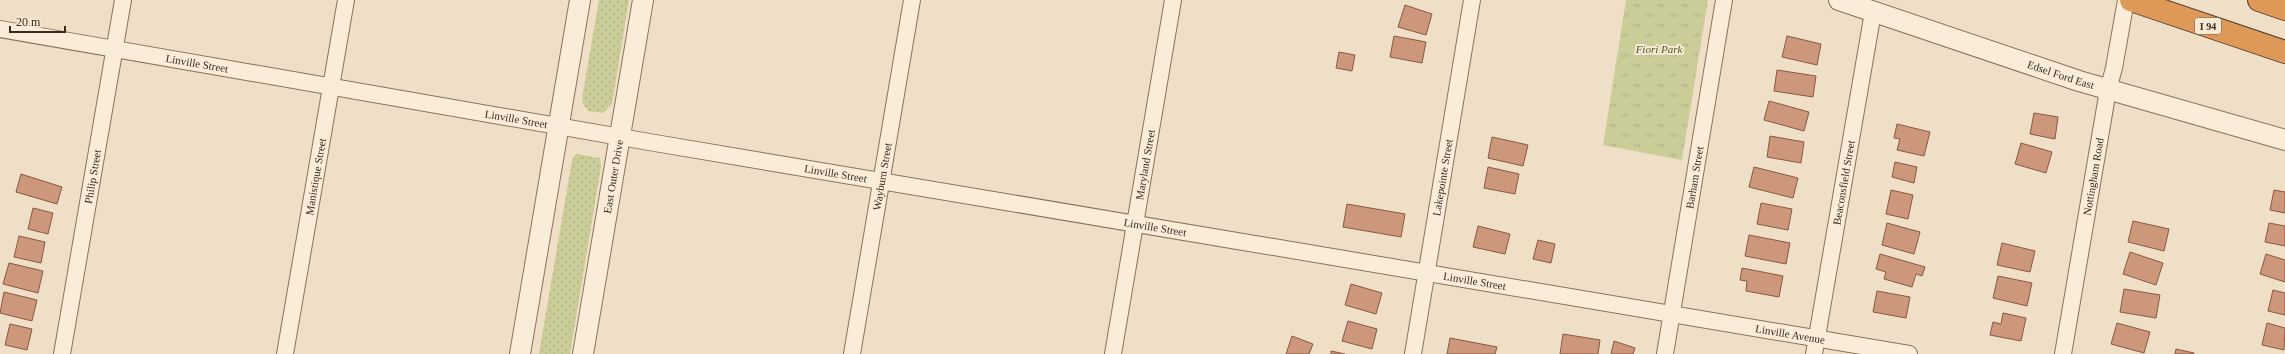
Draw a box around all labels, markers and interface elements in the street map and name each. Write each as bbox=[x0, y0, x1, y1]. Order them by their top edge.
scale bar bbox=[10, 8, 65, 34]
text: 20 m bbox=[16, 15, 41, 29]
road number: I 94 bbox=[2195, 18, 2221, 34]
park label: Fiori Park bbox=[1635, 43, 1683, 55]
street label: Linville Street bbox=[165, 52, 229, 75]
street label: Edsel Ford East bbox=[2026, 58, 2096, 91]
street label: Linville Street bbox=[484, 108, 548, 130]
street label: Maryland Street bbox=[1133, 129, 1157, 201]
street label: Nottingham Road bbox=[2081, 136, 2106, 216]
street label: Manistique Street bbox=[303, 137, 328, 216]
street label: Lakepointe Street bbox=[1430, 138, 1455, 217]
street label: East Outer Drive bbox=[601, 139, 625, 214]
street label: Beaconsfield Street bbox=[1830, 139, 1857, 226]
street label: Wayburn Street bbox=[870, 142, 894, 211]
street label: Barham Street bbox=[1683, 145, 1706, 210]
street label: Philip Street bbox=[82, 149, 103, 205]
street label: Linville Street bbox=[803, 162, 868, 185]
street label: Linville Street bbox=[1123, 216, 1187, 238]
street label: Linville Street bbox=[1442, 270, 1507, 292]
street label: Linville Avenue bbox=[1754, 322, 1826, 346]

